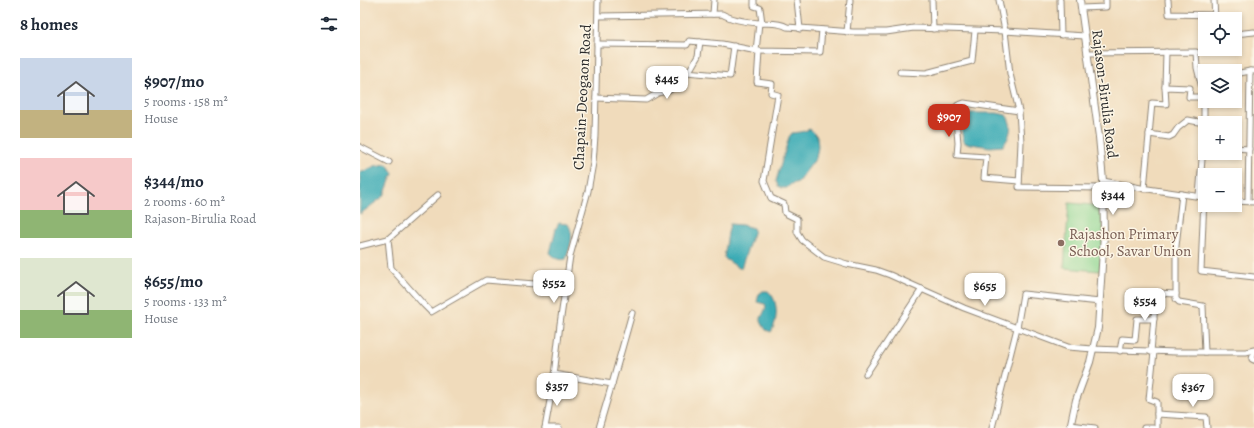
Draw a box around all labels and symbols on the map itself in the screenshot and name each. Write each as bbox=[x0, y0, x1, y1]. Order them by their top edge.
street label: Chapain-Deogaon Road bbox=[568, 23, 596, 170]
street label: Rajason-Birulia Road bbox=[1087, 28, 1123, 160]
pin: $445 bbox=[643, 66, 691, 100]
pin: $907 bbox=[925, 104, 973, 138]
pin: $344 bbox=[1089, 182, 1137, 216]
place label: Rajashon Primary School, Savar Union bbox=[1069, 224, 1191, 261]
marker: Rajashon Primary School, Savar Union bbox=[1056, 238, 1066, 248]
pin: $552 bbox=[530, 270, 578, 304]
pin: $655 bbox=[961, 273, 1009, 307]
pin: $554 bbox=[1121, 288, 1169, 322]
pin: $357 bbox=[533, 373, 581, 407]
pin: $367 bbox=[1169, 374, 1217, 408]

